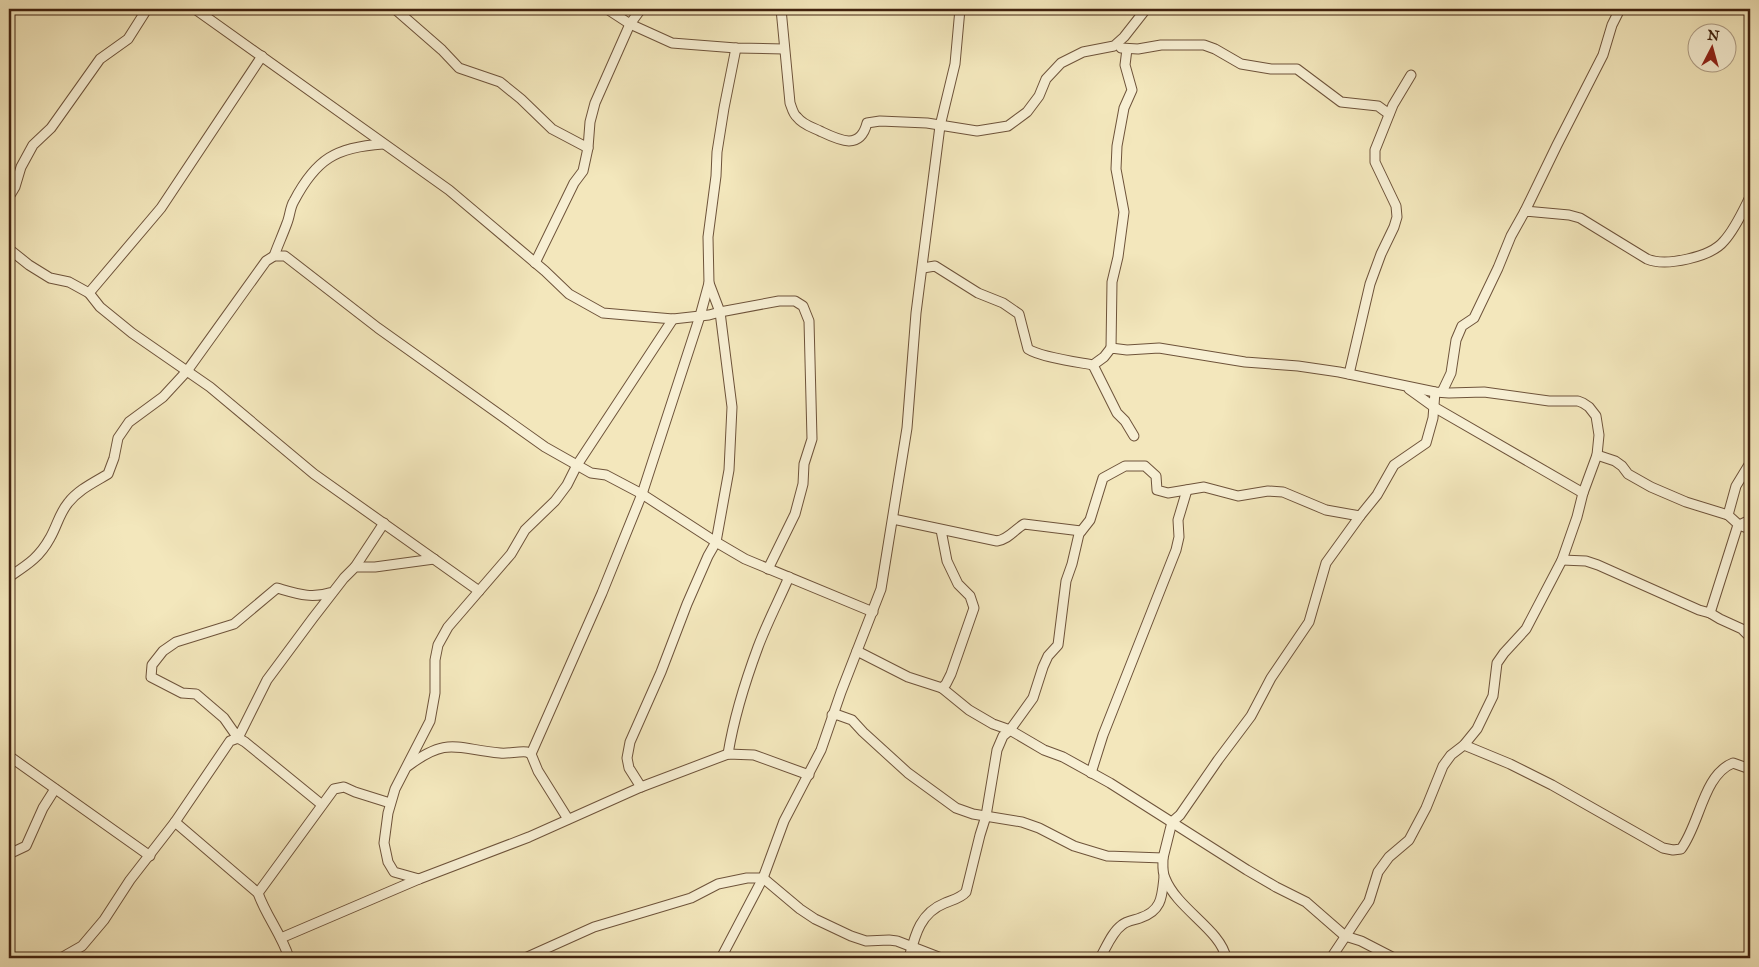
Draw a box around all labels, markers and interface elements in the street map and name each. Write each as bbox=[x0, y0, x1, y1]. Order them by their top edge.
north arrow bbox=[1686, 22, 1736, 72]
text: N bbox=[1707, 26, 1720, 45]

